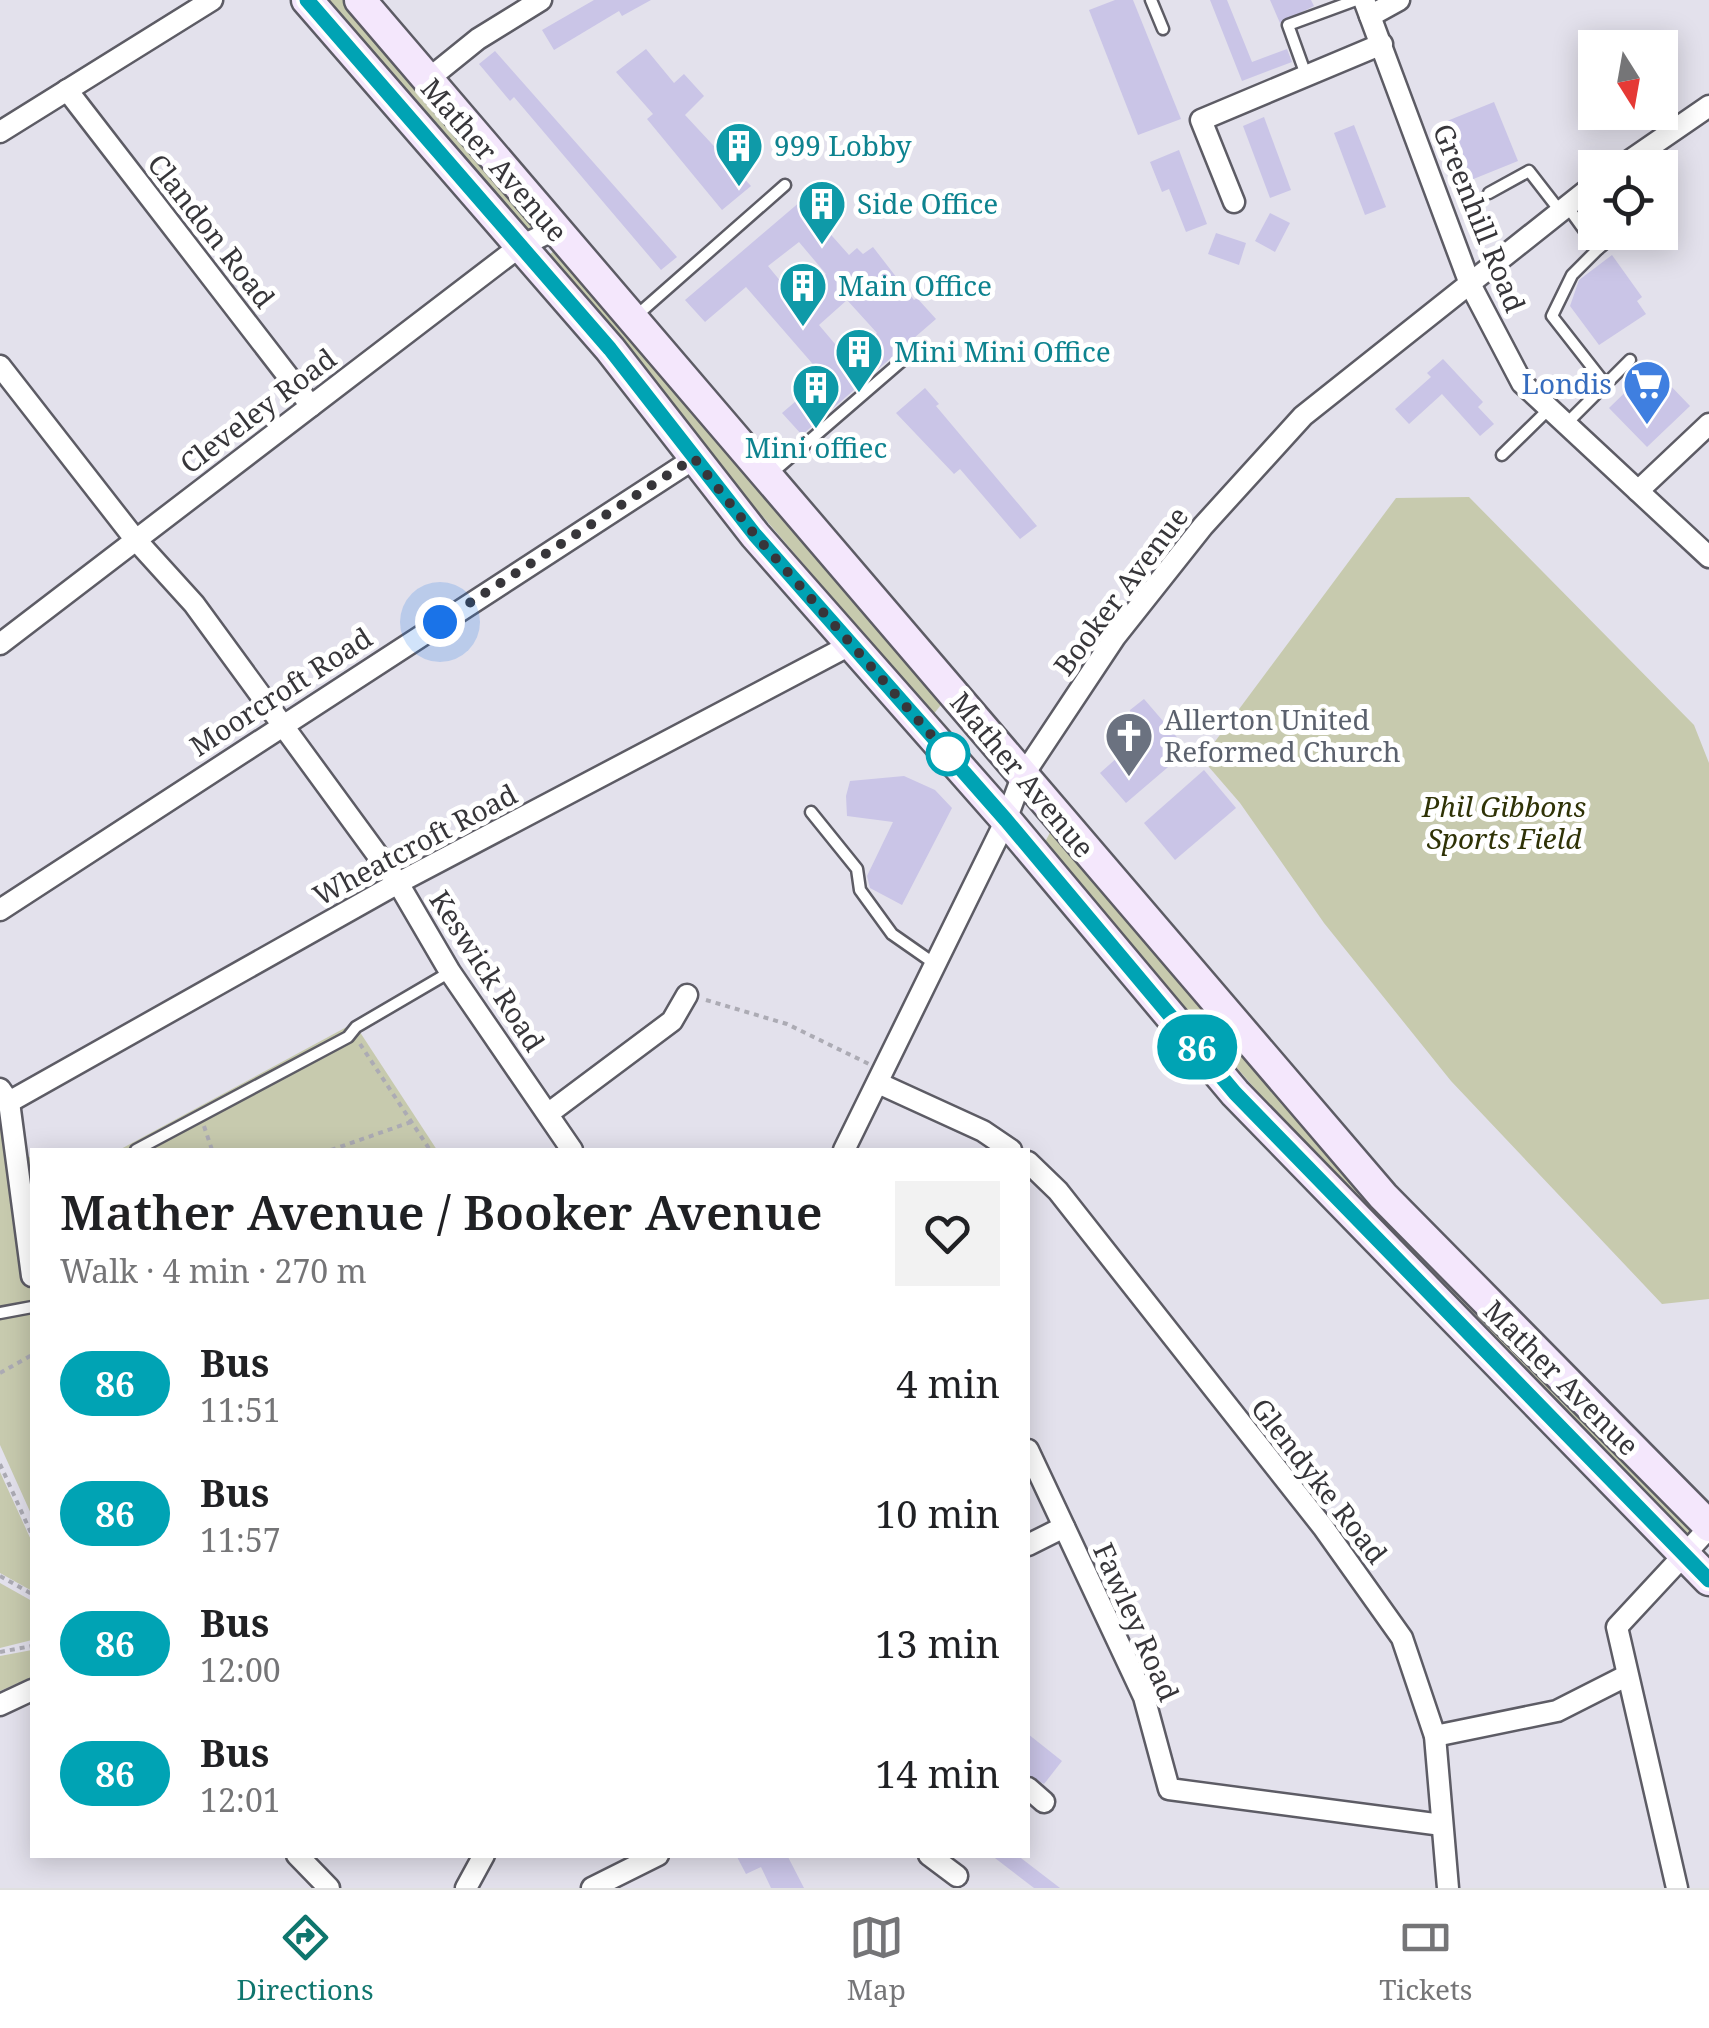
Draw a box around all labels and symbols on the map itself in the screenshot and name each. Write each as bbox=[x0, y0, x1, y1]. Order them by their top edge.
north arrow bbox=[1578, 30, 1678, 130]
street label: Mather Avenue bbox=[413, 69, 576, 249]
street label: Greenhill Road bbox=[1425, 118, 1535, 317]
building icon: 999 Lobby bbox=[713, 120, 765, 188]
place label: 999 Lobby bbox=[774, 126, 912, 164]
street label: Clandon Road bbox=[140, 145, 284, 315]
building icon: Side Office bbox=[796, 178, 848, 246]
place label: Side Office bbox=[857, 184, 998, 222]
building icon: Main Office bbox=[777, 260, 829, 328]
place label: Main Office bbox=[838, 266, 992, 304]
building icon: Mini Mini Office bbox=[833, 326, 885, 394]
place label: Mini Mini Office bbox=[894, 332, 1111, 370]
street label: Cleveley Road bbox=[172, 339, 343, 481]
supermarket icon: Londis bbox=[1621, 358, 1673, 426]
building icon: Mini offiec bbox=[790, 362, 842, 430]
place label: Londis bbox=[1522, 364, 1612, 402]
place label: Mini offiec bbox=[745, 428, 887, 466]
street label: Booker Avenue bbox=[1044, 498, 1196, 682]
your location bbox=[415, 597, 465, 647]
street label: Moorcroft Road bbox=[182, 618, 379, 764]
street label: Mather Avenue bbox=[942, 684, 1103, 865]
place label: Allerton United Reformed Church bbox=[1164, 700, 1400, 770]
church icon: Allerton United Reformed Church bbox=[1103, 710, 1155, 778]
unlabelled marker bbox=[927, 733, 969, 775]
street label: Wheatcroft Road bbox=[306, 774, 523, 914]
park label: Phil Gibbons Sports Field bbox=[1421, 787, 1586, 857]
street label: Keswick Road bbox=[422, 883, 554, 1058]
line badge: 86 bbox=[1152, 1014, 1242, 1080]
street label: Mather Avenue bbox=[1476, 1291, 1648, 1463]
street label: Glendyke Road bbox=[1243, 1390, 1396, 1571]
street label: Fawley Road bbox=[1085, 1536, 1189, 1707]

